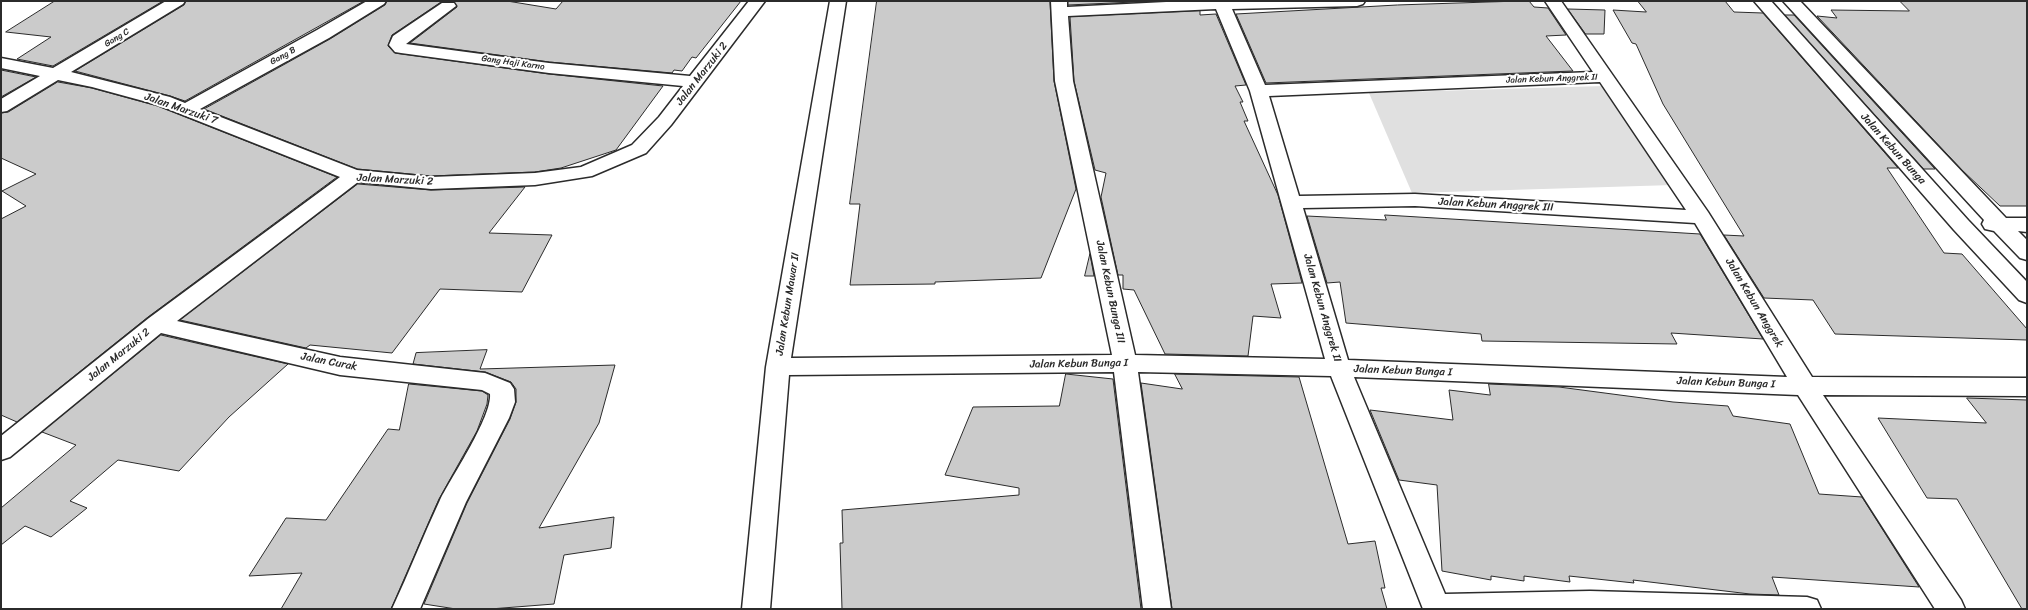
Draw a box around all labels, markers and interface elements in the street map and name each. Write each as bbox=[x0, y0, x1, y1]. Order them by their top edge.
street label: Gang C bbox=[102, 26, 132, 50]
street label: Jalan Marzuki 2 bbox=[673, 40, 731, 108]
street label: Gang B bbox=[268, 45, 298, 67]
street label: Gang Haji Karno bbox=[481, 53, 545, 73]
street label: Jalan Kebun Anggrek II bbox=[1506, 72, 1598, 86]
street label: Jalan Marzuki 7 bbox=[143, 90, 219, 128]
street label: Jalan Kebun Bunga bbox=[1858, 111, 1928, 187]
street label: Jalan Marzuki 2 bbox=[357, 171, 433, 189]
street label: Jalan Kebun Anggrek III bbox=[1438, 195, 1554, 215]
street label: Jalan Kebun Bunga III bbox=[1093, 239, 1127, 345]
street label: Jalan Kebun Mawar II bbox=[773, 252, 803, 356]
street label: Jalan Kebun Anggrek II bbox=[1300, 252, 1344, 364]
street label: Jalan Kebun Anggrek bbox=[1722, 256, 1786, 350]
street label: Jalan Marzuki 2 bbox=[85, 326, 153, 384]
street label: Jalan Curak bbox=[300, 350, 358, 374]
street label: Jalan Kebun Bunga I bbox=[1030, 357, 1128, 371]
street label: Jalan Kebun Bunga I bbox=[1354, 363, 1452, 379]
street label: Jalan Kebun Bunga I bbox=[1677, 375, 1775, 391]

